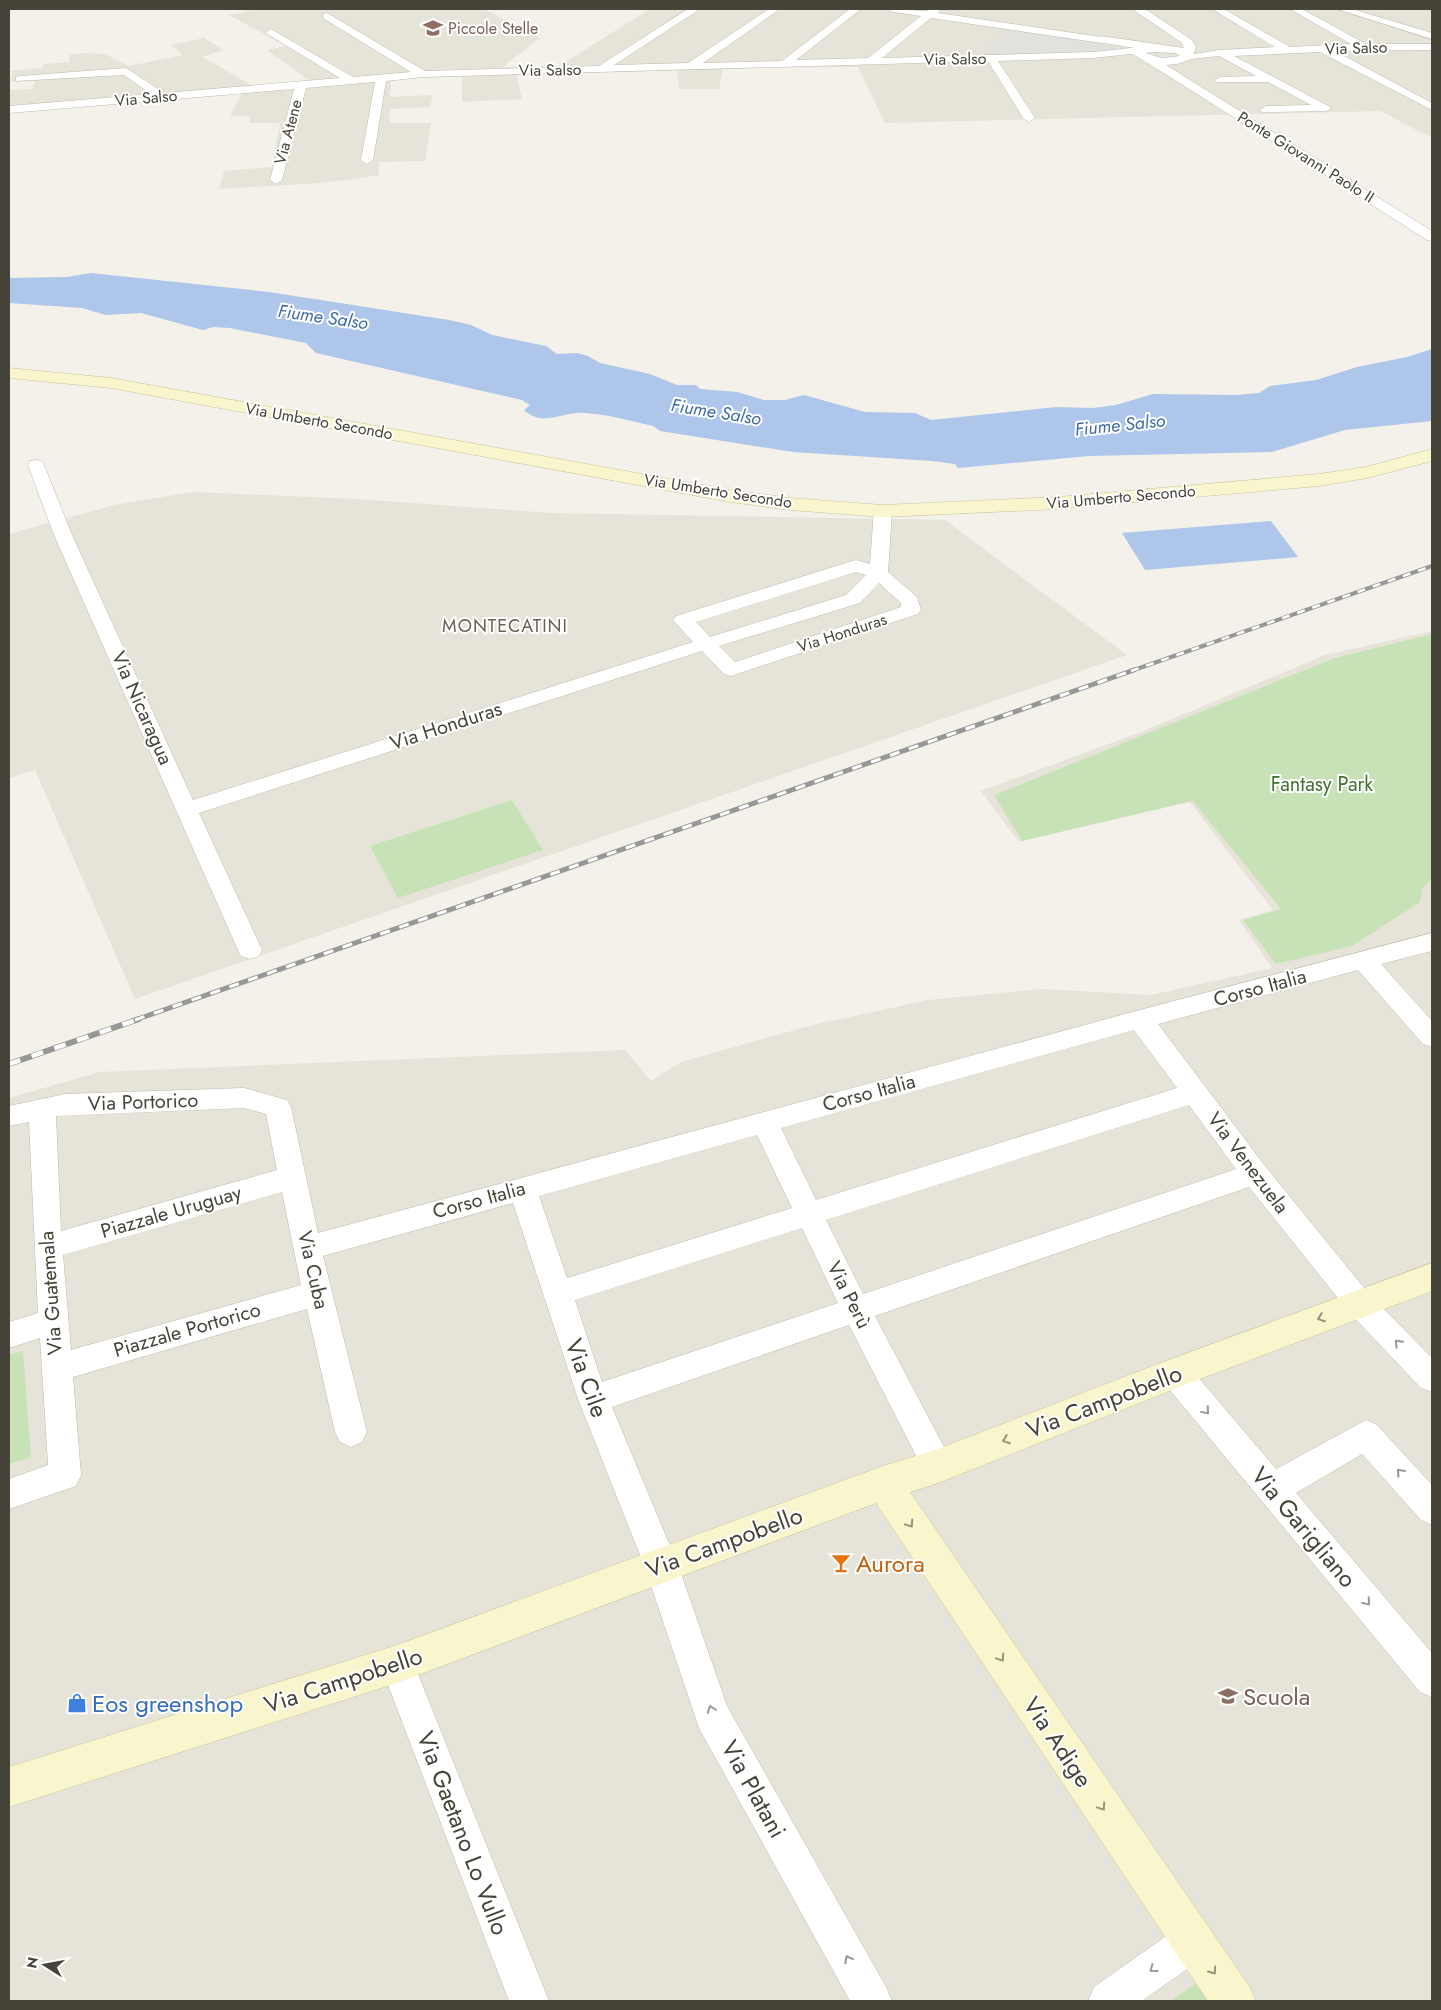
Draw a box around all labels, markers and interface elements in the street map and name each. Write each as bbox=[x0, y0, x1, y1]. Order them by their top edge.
school or university icon: Piccole Stelle bbox=[422, 17, 444, 39]
place label: Piccole Stelle bbox=[448, 17, 538, 40]
street label: Via Salso bbox=[1324, 35, 1388, 61]
street label: Via Salso bbox=[924, 47, 987, 71]
street label: Via Salso bbox=[519, 58, 582, 82]
street label: Via Salso bbox=[114, 84, 178, 112]
street label: Via Atene bbox=[268, 97, 308, 167]
street label: Ponte Giovanni Paolo II bbox=[1233, 105, 1379, 209]
water label: Fiume Salso bbox=[276, 298, 370, 336]
water label: Fiume Salso bbox=[669, 392, 763, 432]
street label: Via Umberto Secondo bbox=[243, 397, 395, 445]
water label: Fiume Salso bbox=[1074, 407, 1167, 443]
street label: Via Umberto Secondo bbox=[642, 468, 794, 514]
street label: Via Umberto Secondo bbox=[1045, 479, 1197, 515]
street label: Via Honduras bbox=[794, 608, 890, 658]
district label: MONTECATINI bbox=[442, 613, 568, 639]
street label: Via Nicaragua bbox=[104, 646, 180, 770]
street label: Via Honduras bbox=[386, 694, 506, 758]
park label: Fantasy Park bbox=[1271, 770, 1373, 799]
street label: Corso Italia bbox=[1210, 962, 1310, 1014]
street label: Corso Italia bbox=[819, 1067, 919, 1119]
street label: Via Portorico bbox=[87, 1086, 199, 1118]
street label: Via Venezuela bbox=[1200, 1106, 1296, 1220]
street label: Corso Italia bbox=[429, 1174, 529, 1226]
street label: Piazzale Uruguay bbox=[97, 1178, 245, 1246]
street label: Via Cuba bbox=[290, 1228, 336, 1312]
street label: Via Guatemala bbox=[32, 1230, 70, 1356]
street label: Via Perù bbox=[820, 1256, 878, 1334]
street label: Piazzale Portorico bbox=[110, 1295, 264, 1365]
one-way arrow bbox=[1317, 1312, 1325, 1322]
street label: Via Cile bbox=[557, 1334, 617, 1422]
one-way arrow bbox=[1395, 1340, 1404, 1349]
street label: Via Campobello bbox=[1021, 1355, 1187, 1447]
one-way arrow bbox=[1201, 1405, 1210, 1414]
one-way arrow bbox=[1002, 1433, 1011, 1444]
street label: Via Garigliano bbox=[1243, 1459, 1365, 1595]
one-way arrow bbox=[1396, 1469, 1405, 1478]
street label: Via Campobello bbox=[641, 1497, 807, 1587]
one-way arrow bbox=[904, 1518, 913, 1528]
place label: Aurora bbox=[856, 1546, 925, 1581]
bar icon: Aurora bbox=[830, 1552, 852, 1574]
one-way arrow bbox=[1361, 1596, 1370, 1605]
street label: Via Campobello bbox=[259, 1638, 427, 1722]
one-way arrow bbox=[995, 1653, 1005, 1662]
place label: Scuola bbox=[1243, 1679, 1310, 1714]
school or university icon: Scuola bbox=[1217, 1685, 1239, 1707]
place label: Eos greenshop bbox=[92, 1686, 243, 1721]
street label: Via Adige bbox=[1015, 1690, 1101, 1794]
shop icon: Eos greenshop bbox=[66, 1692, 88, 1714]
one-way arrow bbox=[706, 1705, 717, 1714]
street label: Via Gaetano Lo Vullo bbox=[408, 1726, 518, 1940]
street label: Via Platani bbox=[713, 1734, 795, 1844]
one-way arrow bbox=[1096, 1802, 1106, 1811]
north arrow bbox=[20, 1940, 70, 1990]
text: N bbox=[21, 1955, 43, 1970]
one-way arrow bbox=[844, 1955, 854, 1964]
one-way arrow bbox=[1149, 1963, 1159, 1972]
one-way arrow bbox=[1207, 1965, 1216, 1975]

